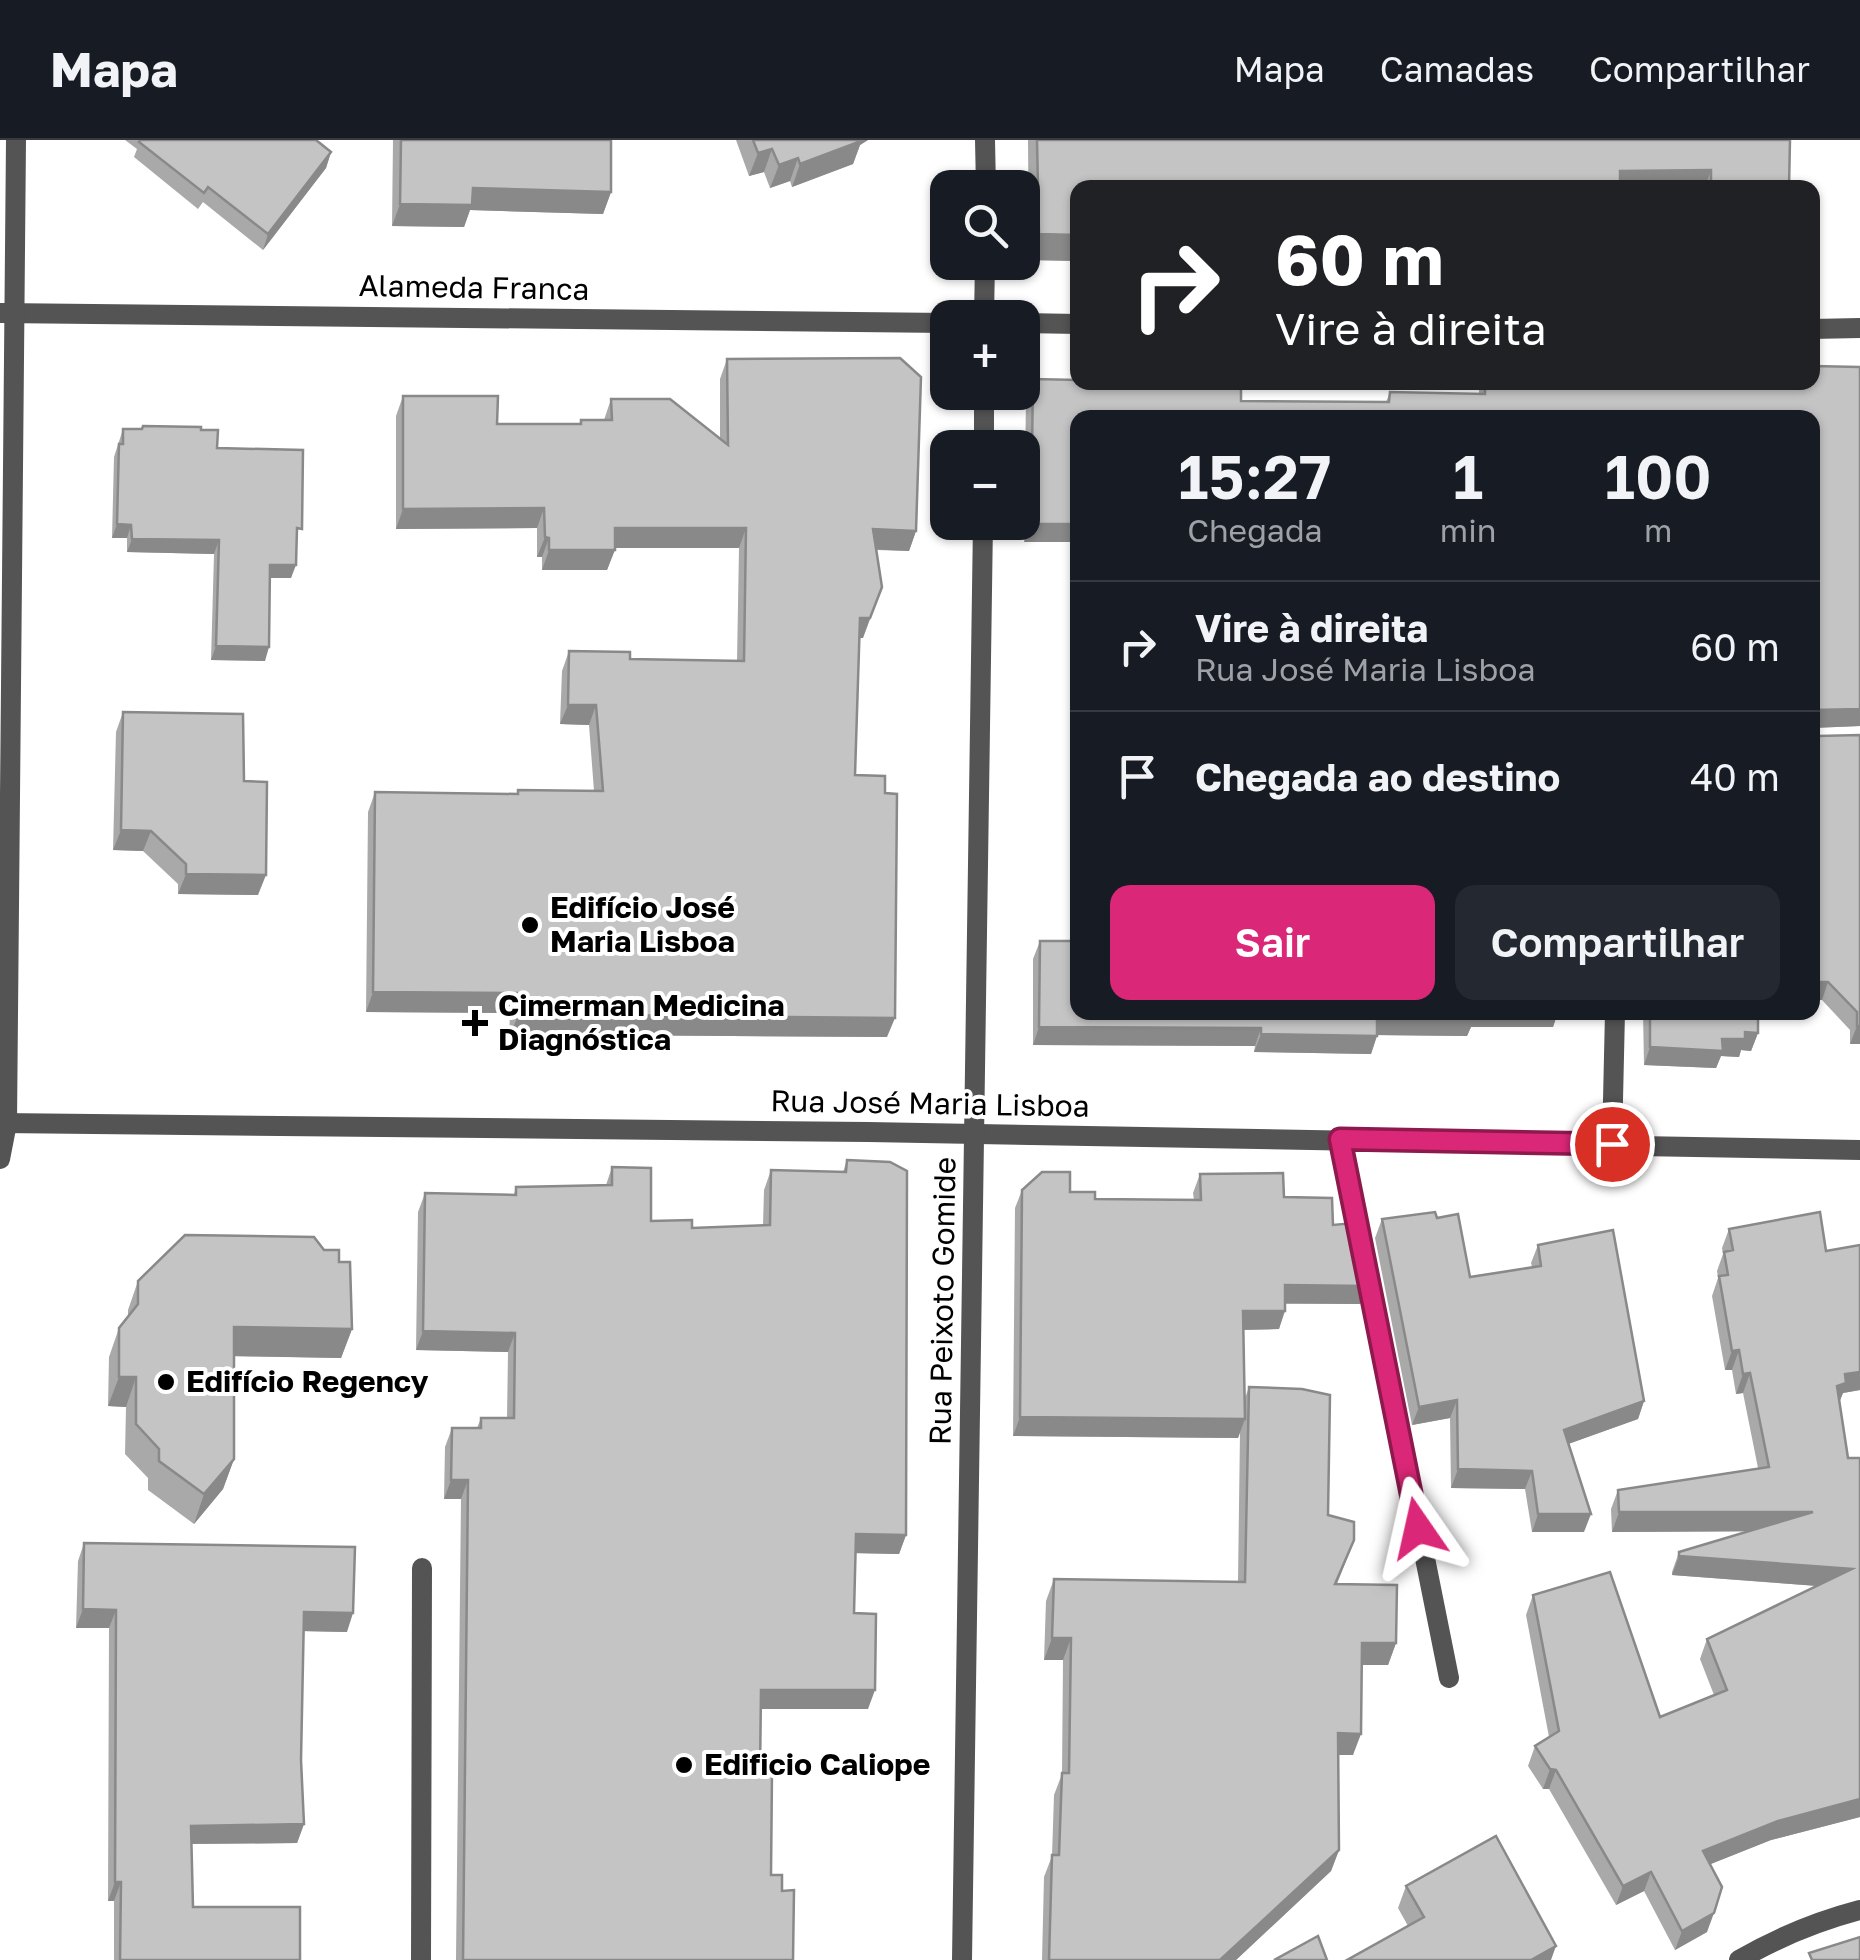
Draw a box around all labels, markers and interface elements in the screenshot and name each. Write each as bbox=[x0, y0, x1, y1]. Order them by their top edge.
text: Mapa bbox=[50, 40, 178, 98]
text: Mapa bbox=[1234, 48, 1325, 90]
text: Camadas bbox=[1380, 48, 1534, 90]
text: Compartilhar bbox=[1589, 48, 1810, 90]
map controls bbox=[930, 170, 1040, 540]
button: search bbox=[930, 170, 1040, 280]
text: 60 m bbox=[1275, 216, 1444, 300]
icon: right bbox=[1110, 220, 1240, 350]
street label: Alameda Franca bbox=[358, 267, 590, 307]
button: + bbox=[930, 300, 1040, 410]
text: Vire à direita bbox=[1275, 301, 1547, 355]
button: − bbox=[930, 430, 1040, 540]
text: 15:27 bbox=[1178, 440, 1331, 512]
text: 1 bbox=[1453, 440, 1483, 512]
text: 100 bbox=[1605, 440, 1712, 512]
text: Chegada bbox=[1187, 511, 1323, 549]
text: min bbox=[1440, 511, 1496, 549]
text: m bbox=[1644, 511, 1672, 549]
text: Vire à direita bbox=[1195, 605, 1428, 650]
icon: right bbox=[1110, 619, 1165, 674]
text: 60 m bbox=[1690, 624, 1780, 669]
text: Rua José Maria Lisboa bbox=[1195, 650, 1536, 688]
icon: arrive bbox=[1110, 749, 1165, 804]
text: Chegada ao destino bbox=[1195, 754, 1560, 799]
text: 40 m bbox=[1690, 754, 1780, 799]
button: Sair bbox=[1110, 885, 1435, 1000]
button: Compartilhar bbox=[1455, 885, 1780, 1000]
place label: Edifício José Maria Lisboa bbox=[550, 889, 735, 959]
marker: Edifício José Maria Lisboa bbox=[519, 914, 541, 936]
place label: Cimerman Medicina Diagnóstica bbox=[498, 987, 785, 1057]
marker: Cimerman Medicina Diagnóstica bbox=[462, 1010, 488, 1036]
street label: Rua José Maria Lisboa bbox=[770, 1082, 1090, 1124]
pin bbox=[1570, 1102, 1655, 1187]
icon: arrive bbox=[1585, 1117, 1640, 1172]
street label: Rua Peixoto Gomide bbox=[921, 1157, 963, 1445]
place label: Edifício Regency bbox=[186, 1363, 429, 1399]
marker: Edifício Regency bbox=[155, 1371, 177, 1393]
position arrow bbox=[1366, 1476, 1470, 1580]
place label: Edificio Caliope bbox=[704, 1746, 931, 1782]
marker: Edificio Caliope bbox=[673, 1754, 695, 1776]

